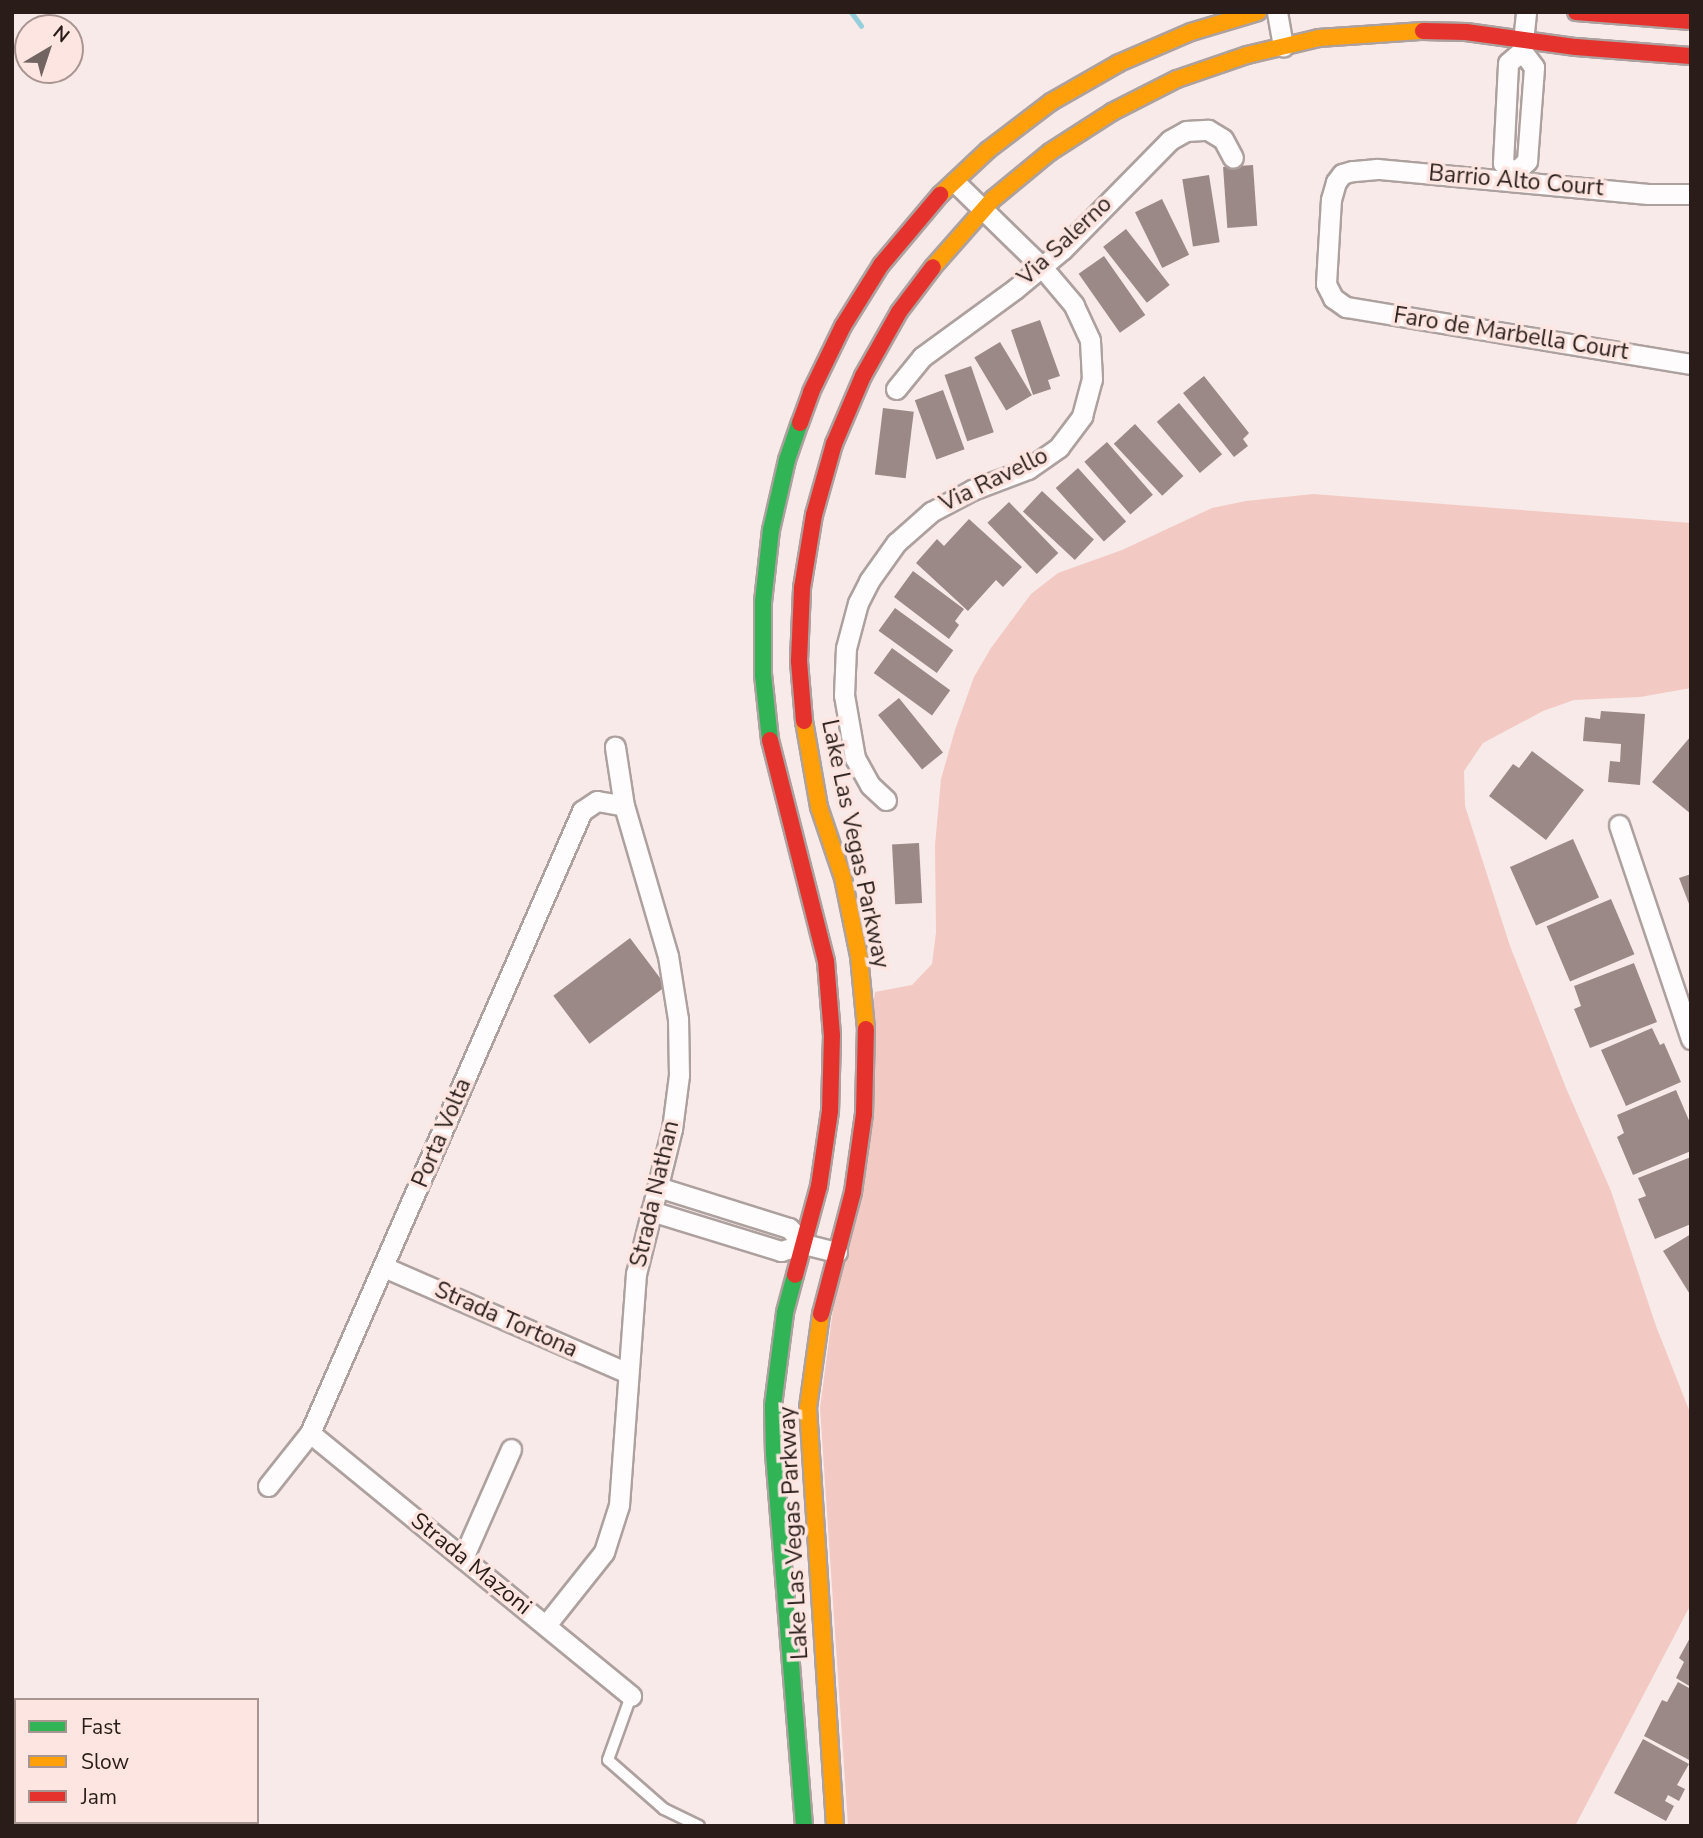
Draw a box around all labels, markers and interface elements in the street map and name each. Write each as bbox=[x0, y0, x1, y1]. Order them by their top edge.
north arrow bbox=[14, 14, 84, 84]
text: N bbox=[47, 20, 75, 49]
street label: Barrio Alto Court bbox=[1427, 160, 1605, 202]
street label: Via Salerno bbox=[1012, 190, 1118, 292]
street label: Faro de Marbella Court bbox=[1392, 302, 1630, 366]
street label: Via Ravello bbox=[935, 442, 1053, 518]
street label: Lake Las Vegas Parkway bbox=[815, 717, 895, 971]
street label: Porta Volta bbox=[407, 1074, 477, 1192]
street label: Strada Nathan bbox=[625, 1118, 685, 1270]
street label: Strada Tortona bbox=[430, 1276, 582, 1364]
street label: Lake Las Vegas Parkway bbox=[774, 1406, 814, 1660]
street label: Strada Mazoni bbox=[405, 1507, 537, 1621]
legend bbox=[14, 1698, 259, 1824]
text: Fast bbox=[81, 1713, 121, 1741]
text: Slow bbox=[81, 1748, 129, 1776]
text: Jam bbox=[81, 1783, 117, 1811]

